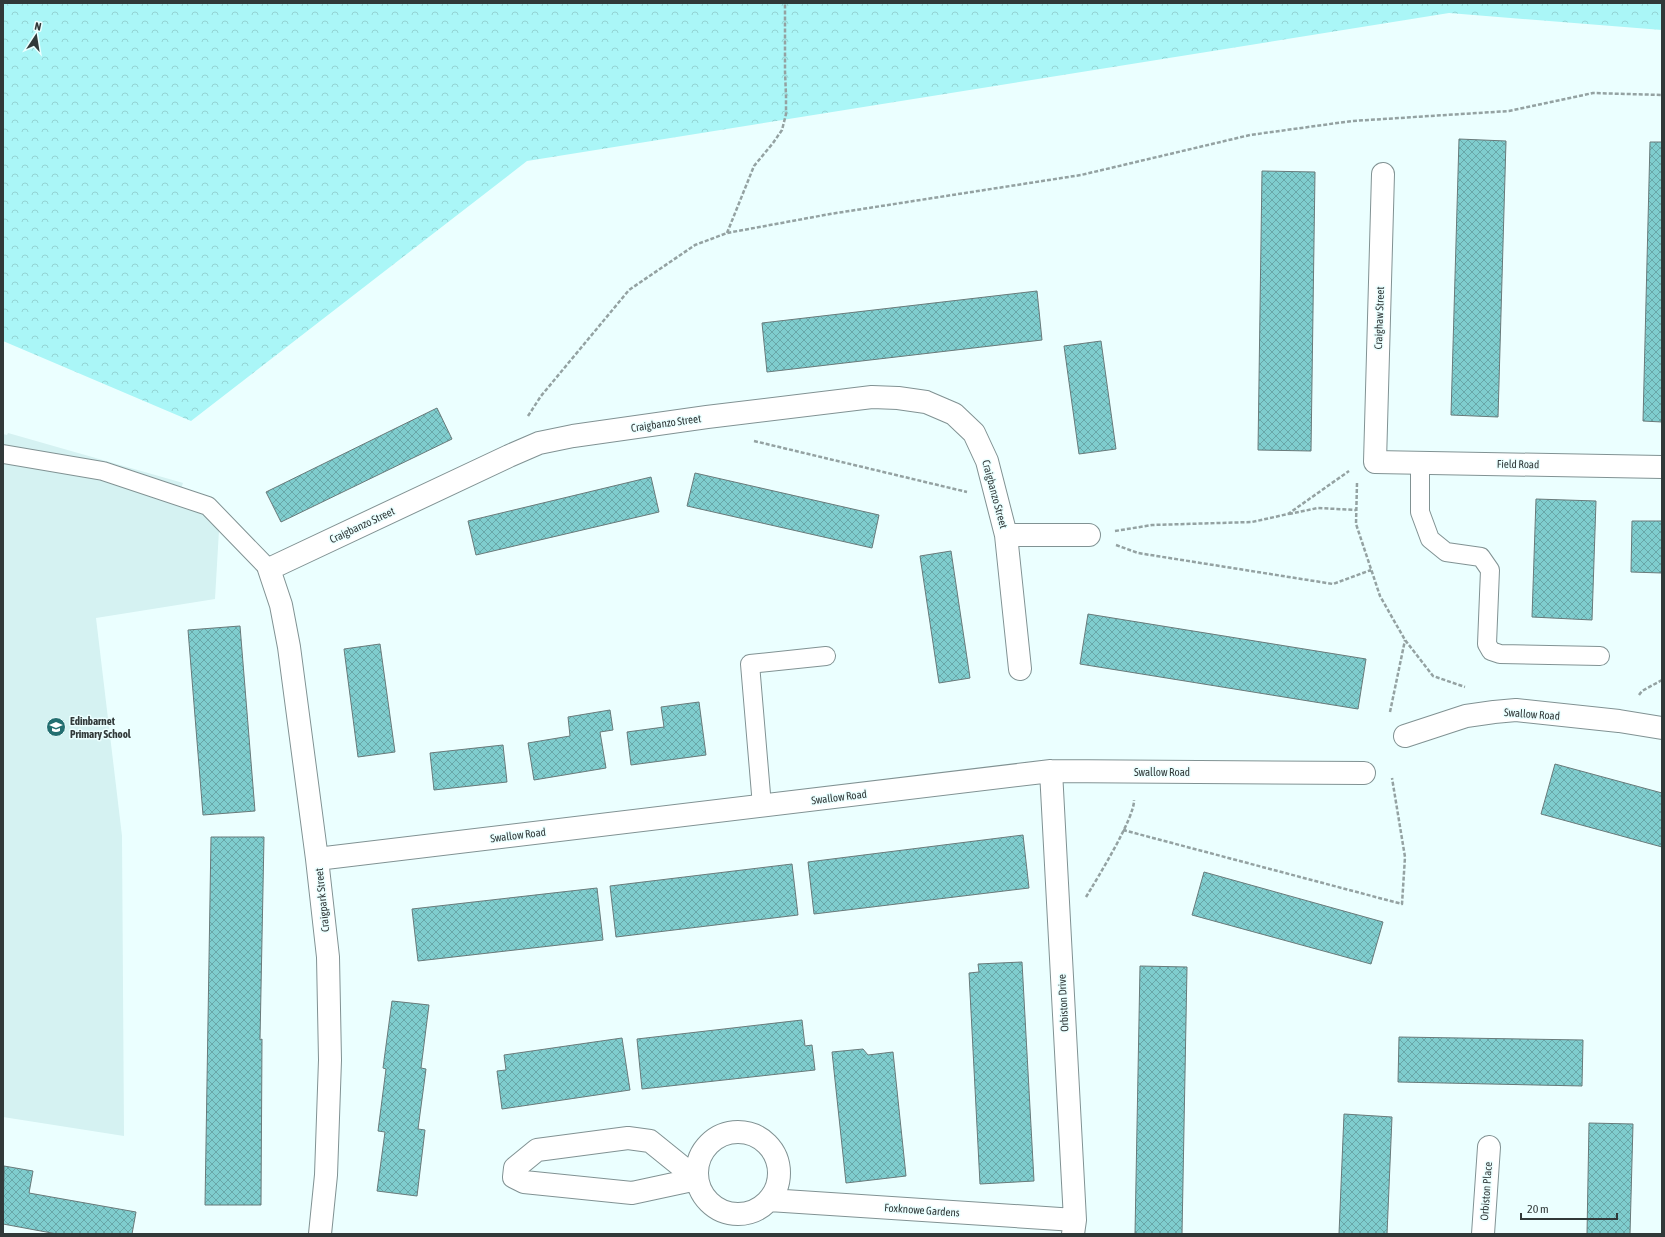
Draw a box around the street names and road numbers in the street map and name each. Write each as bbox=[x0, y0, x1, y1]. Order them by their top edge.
street label: Craighaw Street bbox=[1372, 286, 1386, 350]
street label: Craigbanzo Street bbox=[630, 412, 702, 434]
street label: Craigbanzo Street bbox=[980, 458, 1010, 530]
street label: Field Road bbox=[1497, 458, 1539, 470]
street label: Craigbanzo Street bbox=[327, 505, 397, 545]
street label: Swallow Road bbox=[1504, 706, 1560, 722]
street label: Swallow Road bbox=[1134, 766, 1190, 778]
street label: Swallow Road bbox=[811, 788, 867, 806]
street label: Swallow Road bbox=[490, 826, 546, 844]
street label: Craigpark Street bbox=[313, 867, 331, 933]
street label: Orbiston Drive bbox=[1055, 974, 1071, 1032]
street label: Orbiston Place bbox=[1478, 1161, 1494, 1221]
street label: Foxknowe Gardens bbox=[884, 1201, 960, 1219]

